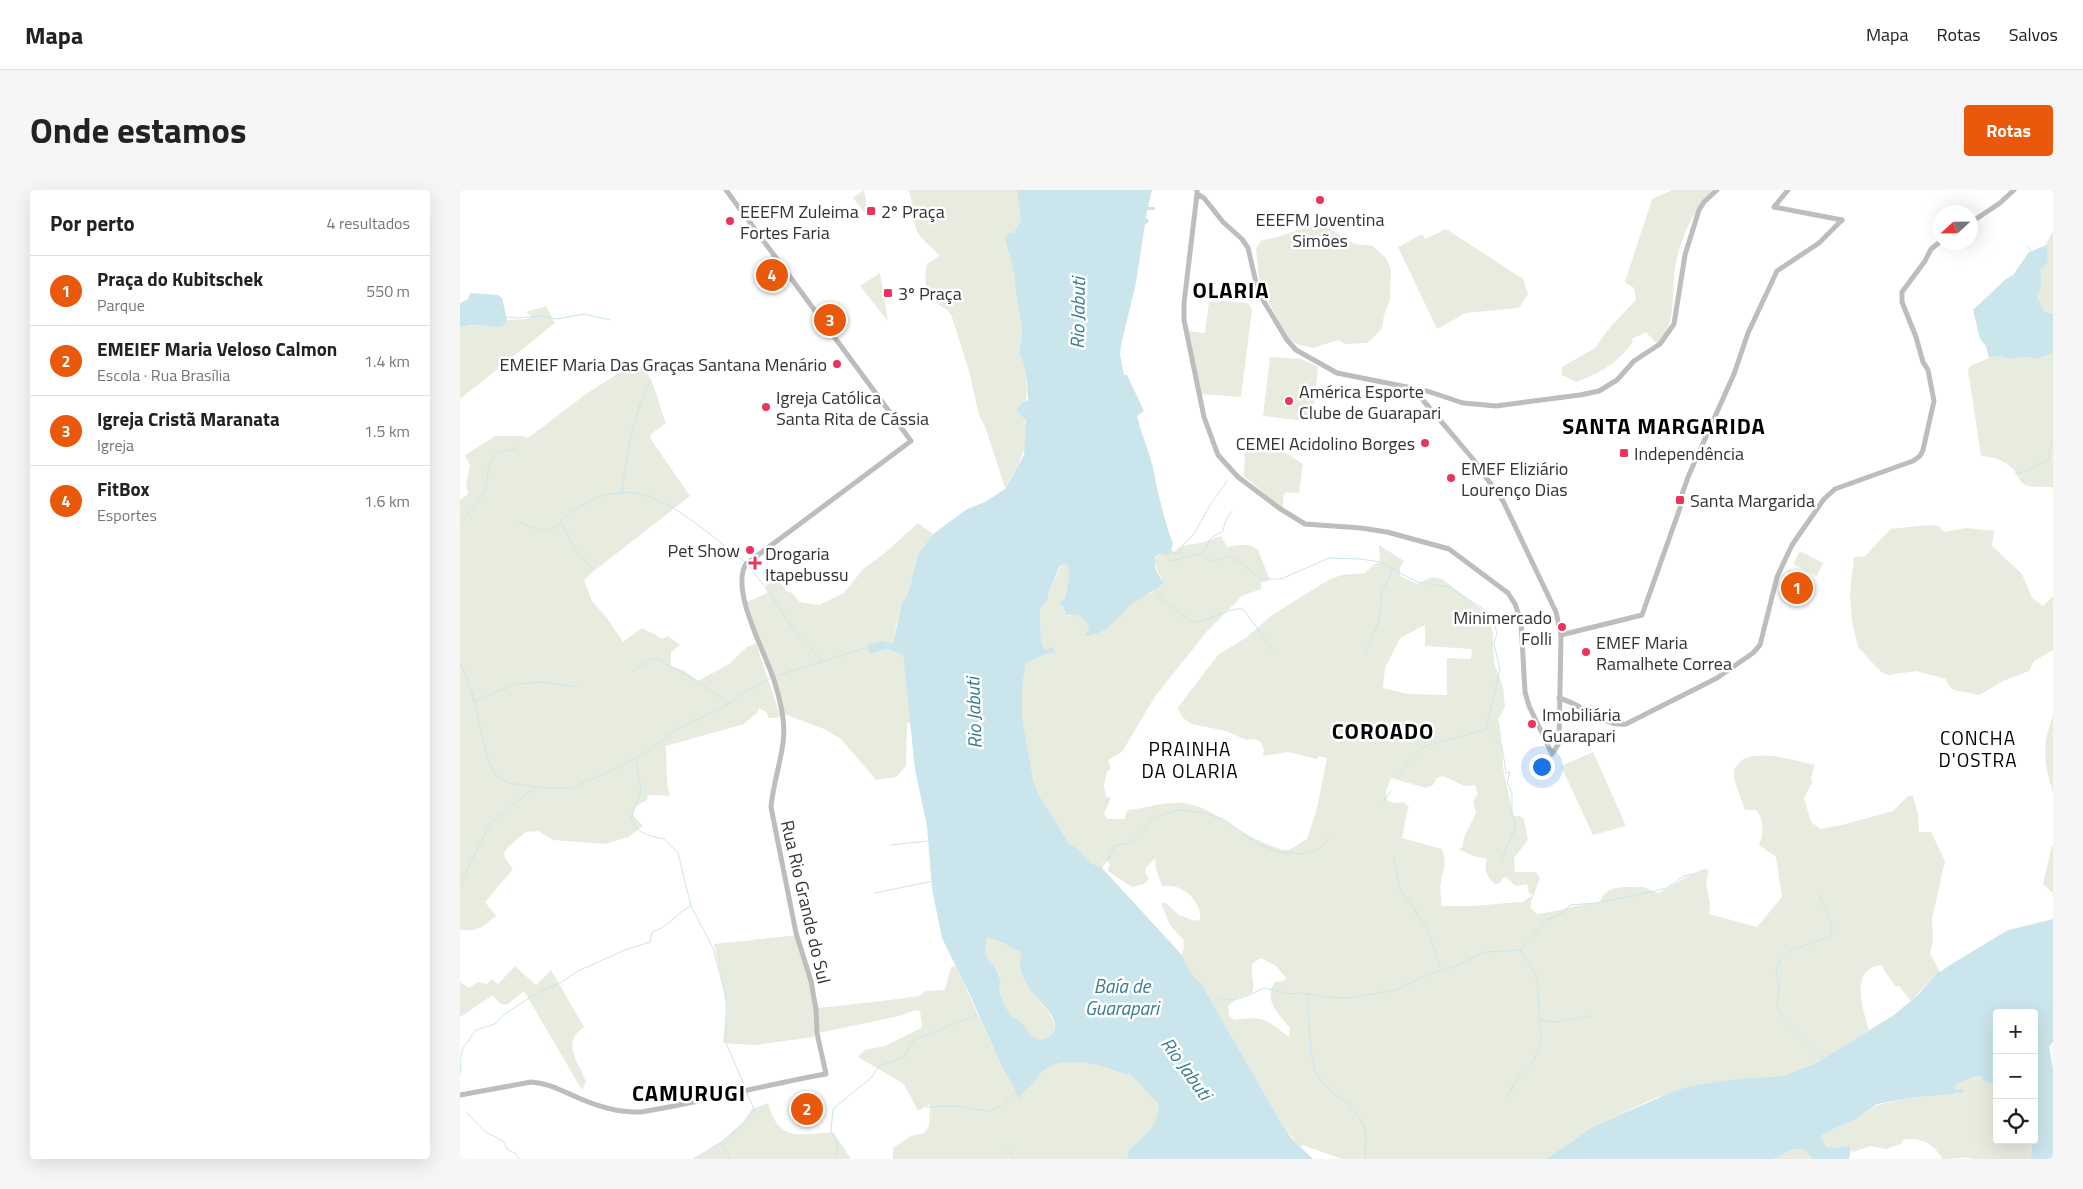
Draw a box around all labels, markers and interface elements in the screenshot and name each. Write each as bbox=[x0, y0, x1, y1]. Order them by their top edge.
text: Mapa bbox=[25, 17, 83, 53]
text: Mapa bbox=[1866, 21, 1909, 48]
text: Rotas bbox=[1937, 21, 1981, 48]
text: Salvos bbox=[2009, 21, 2058, 48]
text: Onde estamos bbox=[30, 103, 246, 157]
button: Rotas bbox=[1964, 105, 2053, 156]
marker: EEEFM Joventina Simões bbox=[1314, 194, 1326, 206]
place label: EEEFM Zuleima Fortes Faria bbox=[740, 198, 859, 246]
place label: 2º Praça bbox=[881, 198, 945, 225]
marker: 2º Praça bbox=[865, 205, 877, 217]
north arrow bbox=[1933, 205, 1978, 250]
place label: EEEFM Joventina Simões bbox=[1255, 206, 1385, 254]
text: Por perto bbox=[50, 207, 135, 239]
text: 4 resultados bbox=[326, 211, 410, 235]
marker: EEEFM Zuleima Fortes Faria bbox=[724, 215, 736, 227]
pin: 4 bbox=[756, 256, 788, 294]
text: Praça do Kubitschek bbox=[97, 264, 263, 293]
district label: OLARIA bbox=[1192, 273, 1270, 307]
water label: Rio Jabuti bbox=[1062, 275, 1092, 349]
text: 1 bbox=[62, 279, 70, 303]
text: 550 m bbox=[366, 279, 410, 303]
place label: 3º Praça bbox=[898, 280, 962, 307]
marker: 3º Praça bbox=[882, 287, 894, 299]
text: Parque bbox=[97, 293, 145, 317]
pin: 3 bbox=[814, 301, 846, 339]
text: EMEIEF Maria Veloso Calmon bbox=[97, 334, 337, 363]
text: 2 bbox=[62, 349, 70, 373]
text: 1.4 km bbox=[364, 349, 410, 373]
place label: EMEIEF Maria Das Graças Santana Menário bbox=[500, 351, 827, 378]
marker: EMEIEF Maria Das Graças Santana Menário bbox=[831, 358, 843, 370]
text: Escola · Rua Brasília bbox=[97, 363, 230, 387]
place label: América Esporte Clube de Guarapari bbox=[1299, 378, 1441, 426]
place label: Igreja Católica Santa Rita de Cássia bbox=[776, 384, 929, 432]
marker: América Esporte Clube de Guarapari bbox=[1283, 395, 1295, 407]
marker: Igreja Católica Santa Rita de Cássia bbox=[760, 401, 772, 413]
text: Igreja Cristã Maranata bbox=[97, 404, 280, 433]
district label: SANTA MARGARIDA bbox=[1562, 409, 1766, 443]
text: 3 bbox=[62, 419, 70, 443]
text: 1.5 km bbox=[364, 419, 410, 443]
place label: CEMEI Acidolino Borges bbox=[1236, 430, 1415, 457]
text: Igreja bbox=[97, 433, 134, 457]
marker: CEMEI Acidolino Borges bbox=[1419, 437, 1431, 449]
place label: Independência bbox=[1634, 440, 1744, 467]
marker: Independência bbox=[1618, 447, 1630, 459]
place label: EMEF Eliziário Lourenço Dias bbox=[1461, 455, 1568, 503]
marker: EMEF Eliziário Lourenço Dias bbox=[1445, 472, 1457, 484]
text: FitBox bbox=[97, 474, 149, 503]
place label: Santa Margarida bbox=[1690, 487, 1815, 514]
text: 4 bbox=[62, 489, 70, 513]
text: 1.6 km bbox=[364, 489, 410, 513]
marker: Santa Margarida bbox=[1674, 494, 1686, 506]
text: Esportes bbox=[97, 503, 157, 527]
place label: Pet Show bbox=[668, 537, 740, 564]
place label: Drogaria Itapebussu bbox=[765, 540, 849, 588]
marker: Pet Show bbox=[744, 544, 756, 556]
marker: Drogaria Itapebussu bbox=[749, 557, 761, 569]
pin: 1 bbox=[1781, 569, 1813, 607]
place label: Minimercado Folli bbox=[1453, 604, 1552, 652]
marker: Minimercado Folli bbox=[1556, 621, 1568, 633]
place label: EMEF Maria Ramalhete Correa bbox=[1596, 629, 1732, 677]
marker: EMEF Maria Ramalhete Correa bbox=[1580, 646, 1592, 658]
water label: Rio Jabuti bbox=[957, 675, 989, 749]
place label: Imobiliária Guarapari bbox=[1542, 701, 1621, 749]
district label: COROADO bbox=[1332, 714, 1434, 748]
marker: Imobiliária Guarapari bbox=[1526, 718, 1538, 730]
district label: CONCHA D'OSTRA bbox=[1939, 723, 2017, 774]
district label: PRAINHA DA OLARIA bbox=[1141, 734, 1239, 785]
your location bbox=[1529, 754, 1555, 780]
street label: Rua Rio Grande do Sul bbox=[774, 818, 838, 986]
water label: Baía de Guarapari bbox=[1085, 971, 1161, 1022]
map controls bbox=[1993, 1009, 2038, 1144]
button: + bbox=[1993, 1009, 2038, 1054]
water label: Rio Jabuti bbox=[1154, 1031, 1221, 1107]
button: − bbox=[1993, 1054, 2038, 1099]
district label: CAMURUGI bbox=[632, 1076, 746, 1110]
pin: 2 bbox=[791, 1090, 823, 1128]
button: locate bbox=[1993, 1099, 2038, 1144]

